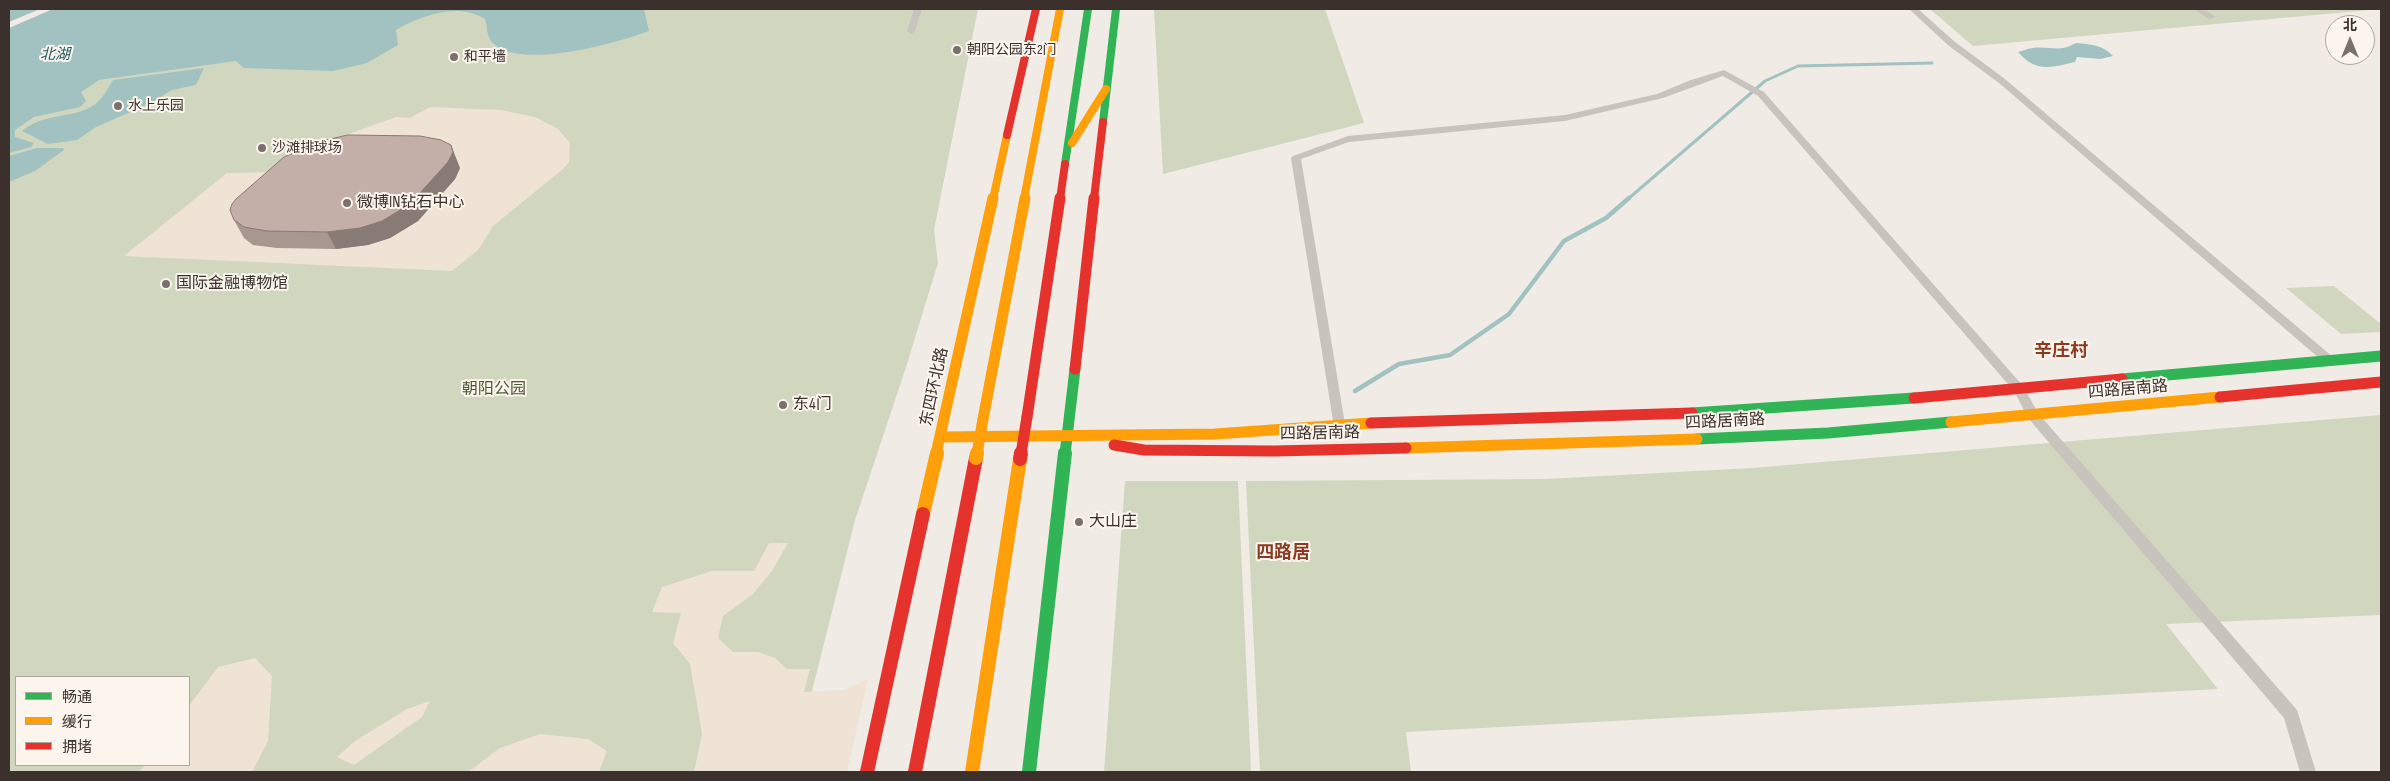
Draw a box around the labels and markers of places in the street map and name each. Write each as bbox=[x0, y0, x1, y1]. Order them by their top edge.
place label: 朝阳公园东2门 bbox=[967, 42, 1057, 58]
marker: 朝阳公园东2门 bbox=[951, 44, 963, 56]
place label: 和平墙 bbox=[464, 49, 506, 65]
marker: 和平墙 bbox=[448, 51, 460, 63]
place label: 水上乐园 bbox=[128, 98, 184, 114]
marker: 水上乐园 bbox=[112, 100, 124, 112]
place label: 沙滩排球场 bbox=[272, 140, 342, 156]
marker: 沙滩排球场 bbox=[256, 142, 268, 154]
place label: 微博IN钻石中心 bbox=[357, 193, 464, 213]
marker: 微博IN钻石中心 bbox=[341, 197, 353, 209]
place label: 国际金融博物馆 bbox=[176, 274, 288, 294]
marker: 国际金融博物馆 bbox=[160, 278, 172, 290]
place label: 东4门 bbox=[793, 395, 832, 415]
marker: 东4门 bbox=[777, 399, 789, 411]
place label: 大山庄 bbox=[1089, 512, 1137, 532]
marker: 大山庄 bbox=[1073, 516, 1085, 528]

